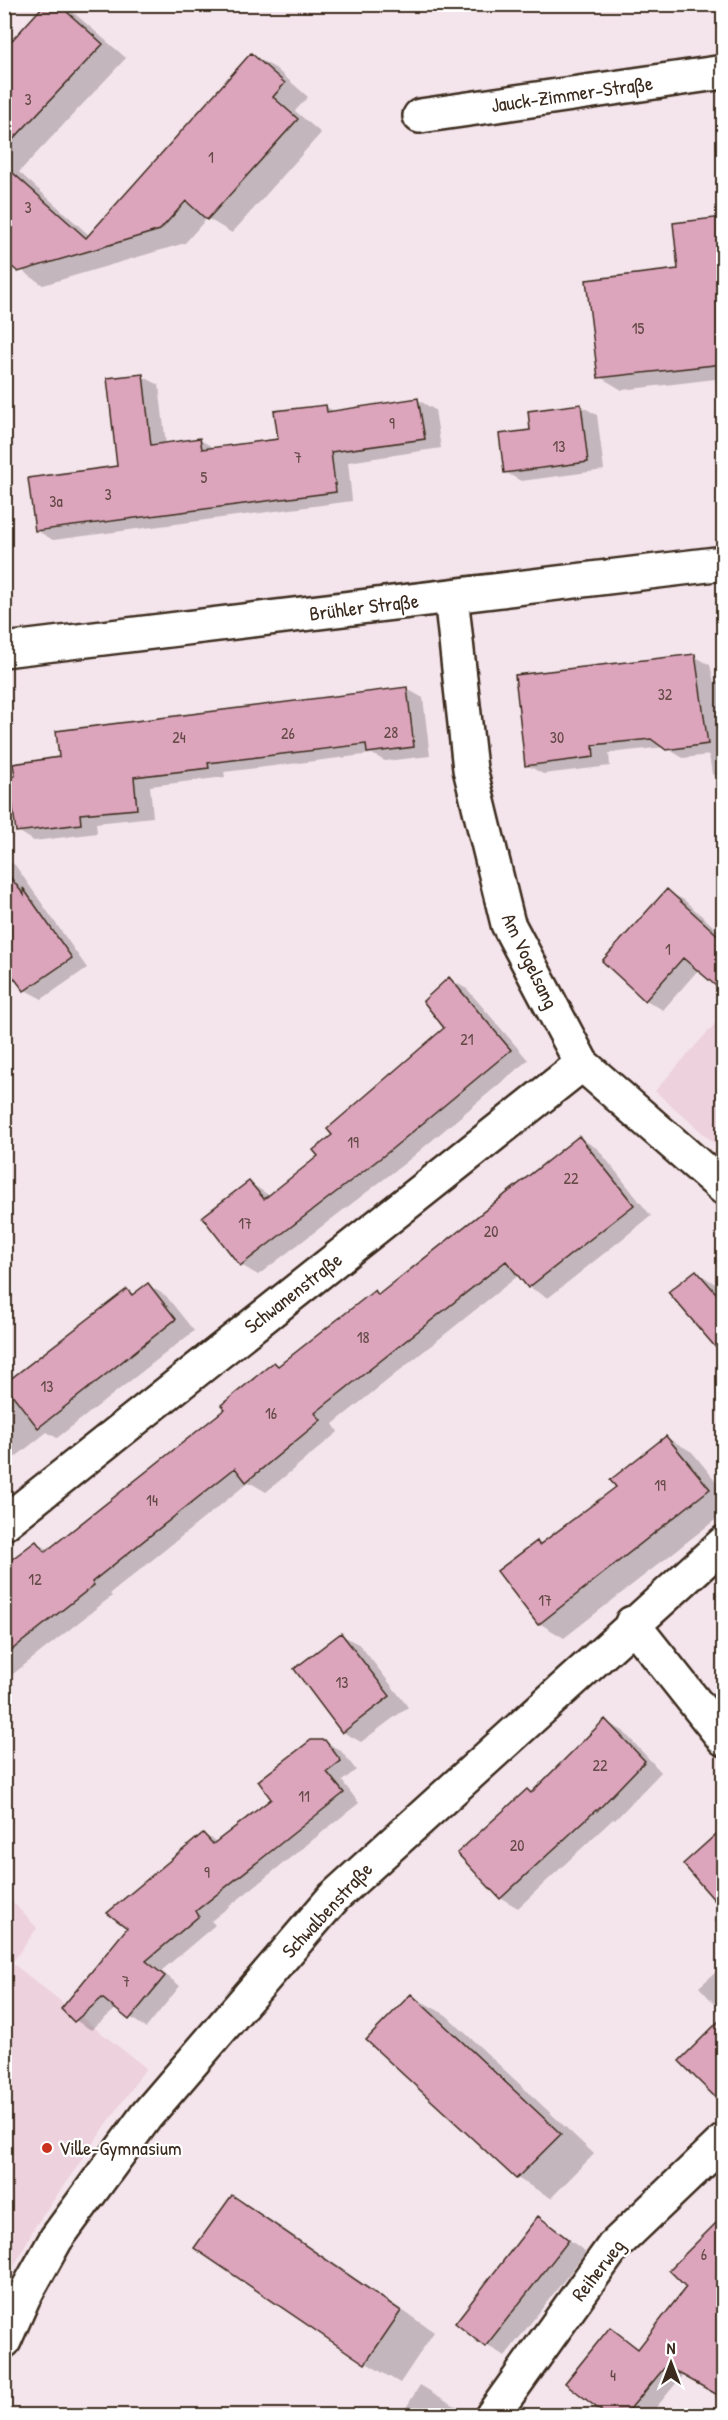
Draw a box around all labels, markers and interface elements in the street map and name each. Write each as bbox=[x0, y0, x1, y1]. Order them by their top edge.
street label: Jauck-Zimmer-Straße bbox=[489, 69, 655, 118]
house number: 3 bbox=[24, 88, 32, 110]
house number: 1 bbox=[208, 146, 214, 168]
house number: 3 bbox=[24, 196, 32, 218]
house number: 15 bbox=[632, 317, 645, 339]
house number: 9 bbox=[389, 412, 395, 434]
house number: 13 bbox=[553, 435, 565, 457]
house number: 7 bbox=[294, 446, 302, 468]
house number: 5 bbox=[201, 466, 208, 488]
house number: 3 bbox=[104, 483, 112, 505]
house number: 3a bbox=[49, 490, 63, 512]
street label: Brühler Straße bbox=[308, 586, 420, 627]
house number: 32 bbox=[658, 683, 673, 705]
house number: 28 bbox=[384, 721, 398, 743]
house number: 26 bbox=[281, 722, 295, 744]
house number: 24 bbox=[172, 726, 186, 748]
house number: 30 bbox=[550, 726, 564, 748]
street label: Am Vogelsang bbox=[496, 909, 565, 1013]
house number: 1 bbox=[665, 938, 671, 960]
house number: 21 bbox=[460, 1028, 474, 1050]
house number: 19 bbox=[347, 1131, 359, 1153]
house number: 22 bbox=[564, 1167, 579, 1189]
house number: 17 bbox=[238, 1212, 252, 1234]
house number: 20 bbox=[484, 1220, 498, 1242]
street label: Schwanenstraße bbox=[238, 1246, 347, 1339]
house number: 18 bbox=[357, 1326, 369, 1348]
house number: 13 bbox=[41, 1375, 53, 1397]
house number: 16 bbox=[265, 1402, 277, 1424]
house number: 19 bbox=[654, 1474, 666, 1496]
house number: 14 bbox=[146, 1489, 158, 1511]
house number: 12 bbox=[28, 1568, 42, 1590]
house number: 17 bbox=[538, 1589, 552, 1611]
house number: 13 bbox=[336, 1671, 348, 1693]
house number: 22 bbox=[593, 1754, 608, 1776]
house number: 11 bbox=[298, 1785, 310, 1807]
house number: 20 bbox=[510, 1834, 524, 1856]
street label: Schwalbenstraße bbox=[275, 1856, 378, 1963]
house number: 9 bbox=[204, 1861, 210, 1883]
house number: 7 bbox=[122, 1970, 130, 1992]
place label: Ville-Gymnasium bbox=[59, 2134, 182, 2161]
marker: Ville-Gymnasium bbox=[40, 2141, 54, 2155]
street label: Reiherweg bbox=[565, 2233, 630, 2306]
house number: 6 bbox=[701, 2243, 707, 2265]
north arrow bbox=[641, 2333, 701, 2393]
text: N bbox=[667, 2337, 676, 2359]
house number: 4 bbox=[610, 2364, 616, 2386]

